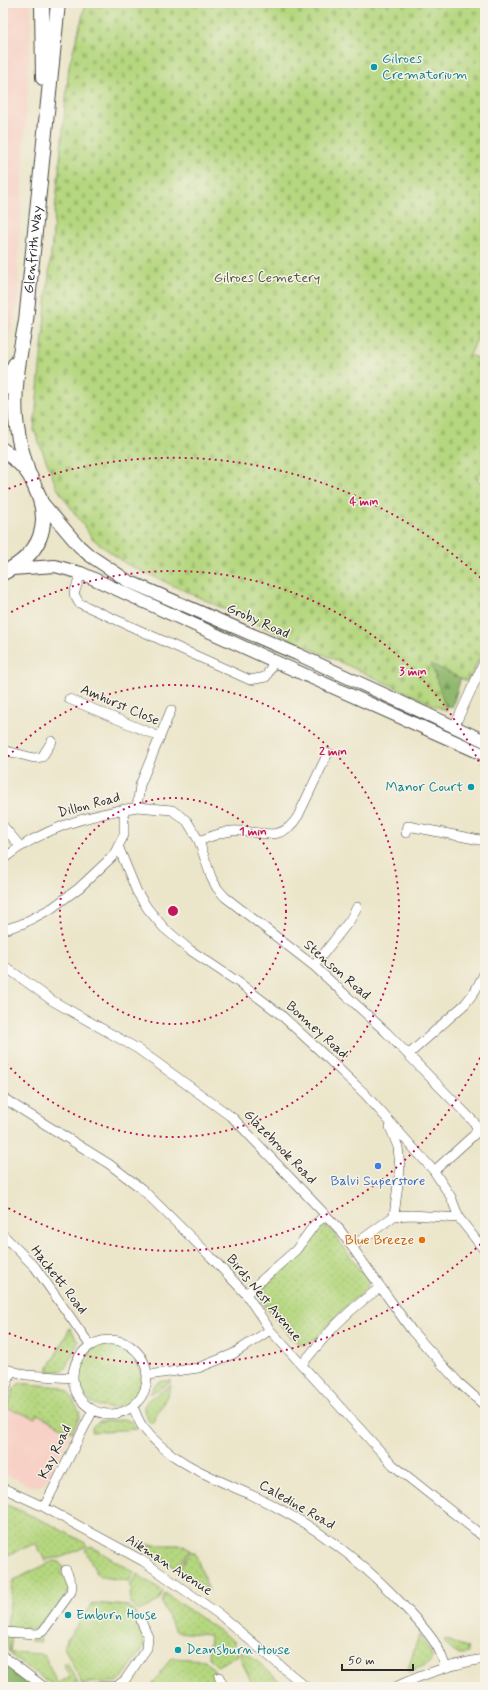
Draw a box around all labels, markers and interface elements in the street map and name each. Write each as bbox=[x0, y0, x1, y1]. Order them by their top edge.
place label: Gilroes Crematorium bbox=[382, 50, 467, 84]
marker: Gilroes Crematorium bbox=[369, 62, 379, 72]
street label: Glenfrith Way bbox=[20, 205, 47, 294]
park label: Gilroes Cemetery bbox=[214, 269, 320, 287]
text: 4 min bbox=[349, 494, 379, 510]
street label: Groby Road bbox=[224, 599, 292, 643]
text: 3 min bbox=[399, 664, 427, 680]
street label: Amhurst Close bbox=[78, 680, 162, 730]
text: 2 min bbox=[319, 744, 347, 760]
place label: Manor Court bbox=[386, 778, 463, 796]
marker: Manor Court bbox=[466, 782, 476, 792]
street label: Dillon Road bbox=[56, 788, 122, 822]
text: 1 min bbox=[239, 824, 267, 840]
centre of rings bbox=[166, 904, 180, 918]
street label: Stenson Road bbox=[300, 936, 374, 1004]
street label: Bonney Road bbox=[282, 997, 352, 1063]
street label: Glazebrook Road bbox=[240, 1106, 320, 1188]
marker: Balvi Superstore bbox=[373, 1161, 383, 1171]
place label: Balvi Superstore bbox=[331, 1172, 425, 1190]
place label: Blue Breeze bbox=[345, 1231, 414, 1249]
marker: Blue Breeze bbox=[417, 1235, 427, 1245]
street label: Hackett Road bbox=[27, 1242, 91, 1318]
street label: Birds Nest Avenue bbox=[222, 1251, 306, 1345]
street label: Kay Road bbox=[34, 1422, 76, 1482]
street label: Caledine Road bbox=[256, 1476, 338, 1534]
street label: Aikman Avenue bbox=[122, 1530, 216, 1600]
place label: Emburn House bbox=[76, 1606, 157, 1624]
marker: Emburn House bbox=[63, 1610, 73, 1620]
place label: Deansburn House bbox=[186, 1641, 291, 1659]
marker: Deansburn House bbox=[173, 1645, 183, 1655]
scale bar bbox=[342, 1646, 413, 1672]
text: 50 m bbox=[348, 1653, 375, 1669]

